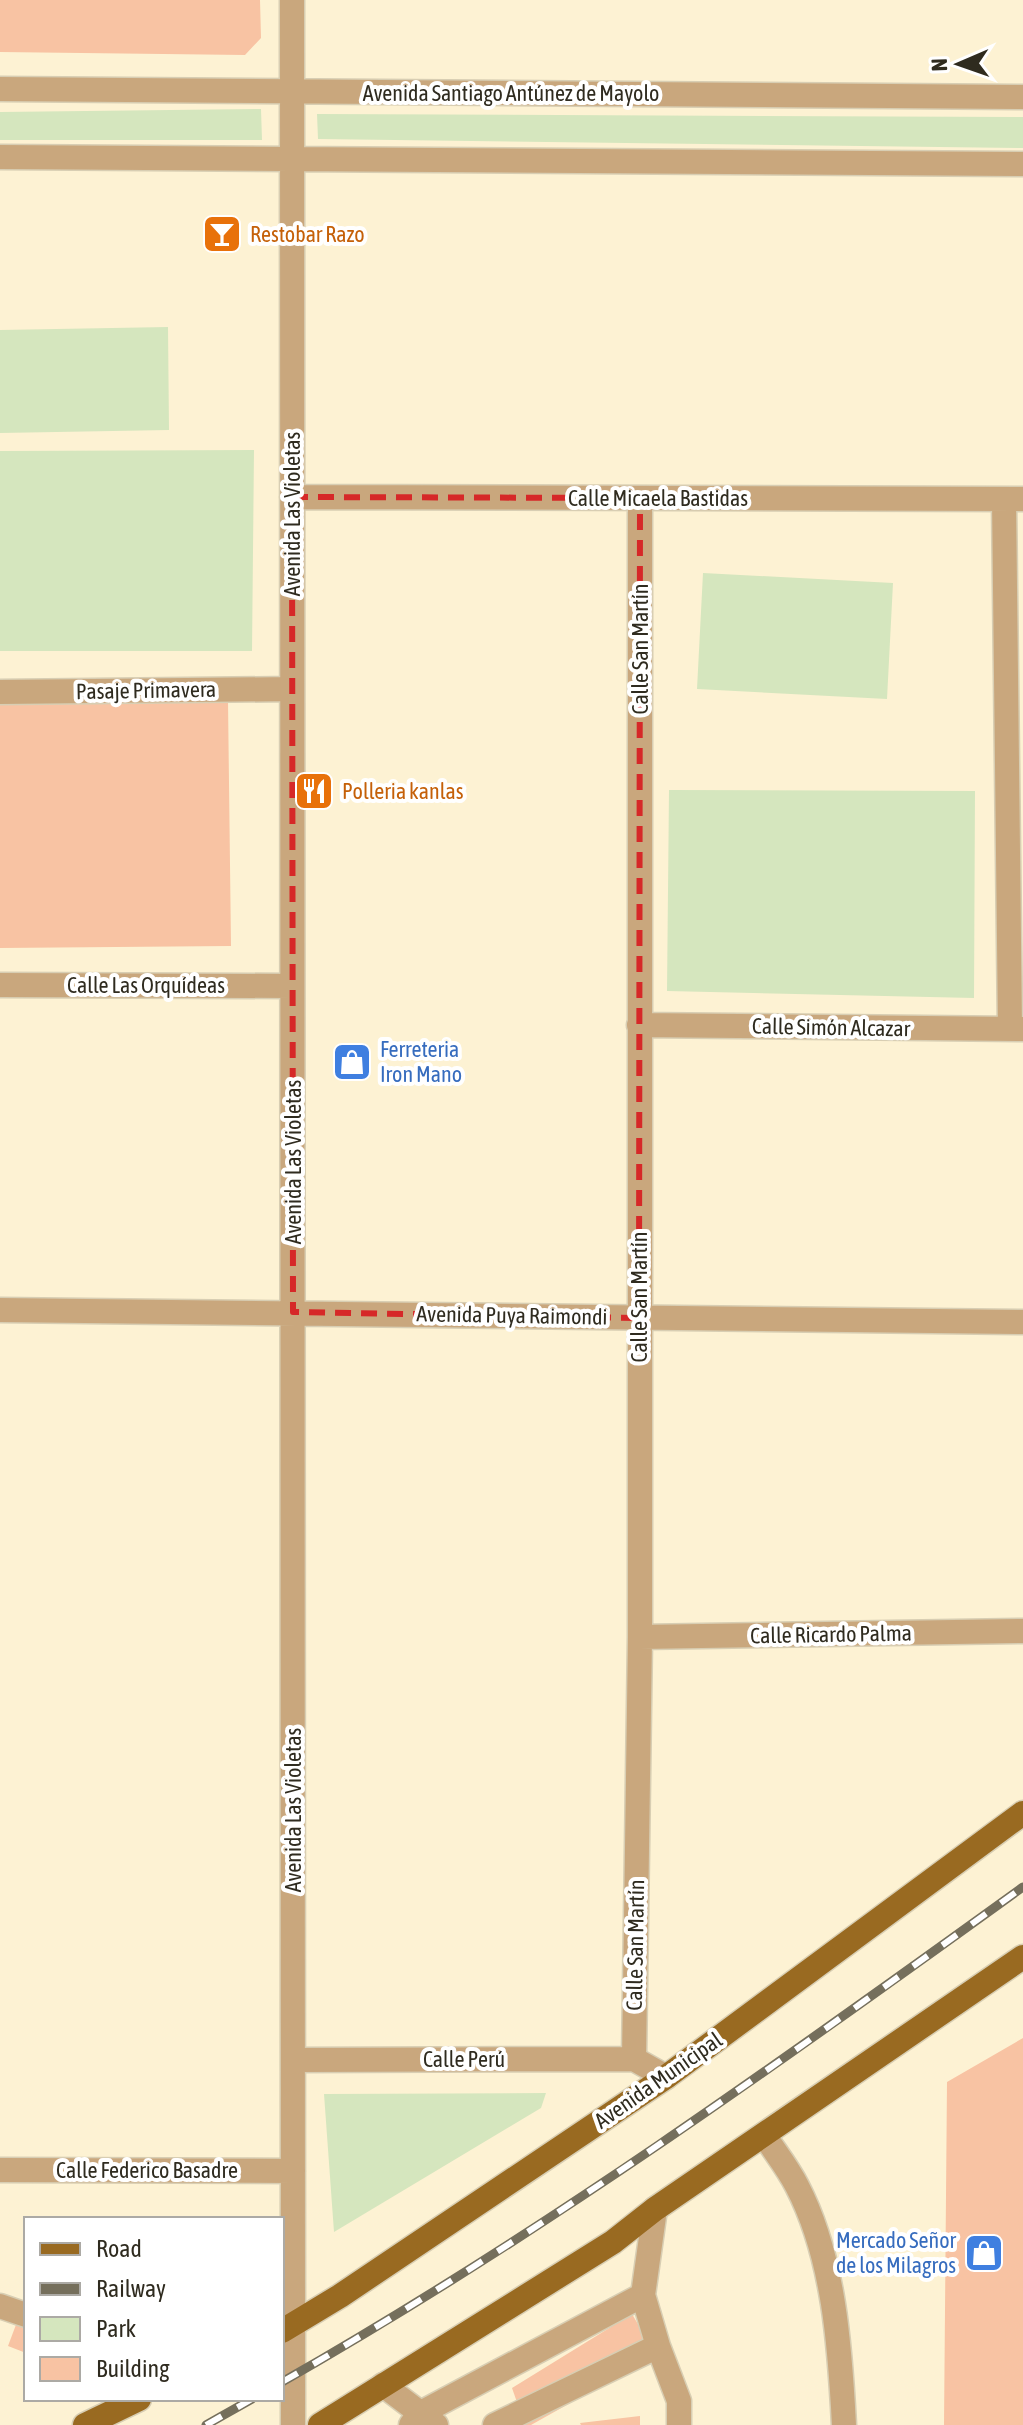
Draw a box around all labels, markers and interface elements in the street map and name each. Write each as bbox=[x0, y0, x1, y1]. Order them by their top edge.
north arrow bbox=[919, 24, 999, 104]
text: N bbox=[926, 58, 952, 72]
street label: Avenida Santiago Antúnez de Mayolo bbox=[363, 80, 659, 106]
bar icon: Restobar Razo bbox=[201, 213, 243, 255]
place label: Restobar Razo bbox=[250, 221, 365, 247]
street label: Avenida Las Violetas bbox=[279, 431, 305, 596]
street label: Calle Micaela Bastidas bbox=[568, 485, 748, 511]
street label: Calle San Martín bbox=[627, 583, 653, 715]
street label: Pasaje Primavera bbox=[76, 676, 216, 704]
restaurant icon: Polleria kanlas bbox=[293, 770, 335, 812]
place label: Polleria kanlas bbox=[342, 778, 464, 804]
street label: Calle Las Orquídeas bbox=[67, 972, 225, 998]
street label: Calle Simón Alcazar bbox=[752, 1013, 911, 1041]
place label: Ferreteria Iron Mano bbox=[380, 1036, 462, 1087]
shop icon: Ferreteria Iron Mano bbox=[331, 1041, 373, 1083]
street label: Avenida Las Violetas bbox=[280, 1079, 306, 1244]
street label: Calle San Martín bbox=[626, 1231, 652, 1363]
street label: Avenida Puya Raimondi bbox=[416, 1300, 608, 1330]
street label: Calle Ricardo Palma bbox=[750, 1620, 912, 1648]
street label: Avenida Las Violetas bbox=[280, 1727, 306, 1892]
street label: Calle San Martín bbox=[621, 1879, 649, 2011]
street label: Avenida Municipal bbox=[589, 2026, 727, 2134]
street label: Calle Perú bbox=[423, 2046, 505, 2072]
street label: Calle Federico Basadre bbox=[56, 2157, 238, 2183]
legend bbox=[24, 2217, 284, 2401]
place label: Mercado Señor de los Milagros bbox=[836, 2227, 956, 2278]
shop icon: Mercado Señor de los Milagros bbox=[963, 2232, 1005, 2274]
text: Road bbox=[96, 2235, 142, 2262]
text: Railway bbox=[96, 2275, 166, 2302]
text: Park bbox=[96, 2315, 137, 2342]
text: Building bbox=[96, 2355, 170, 2382]

